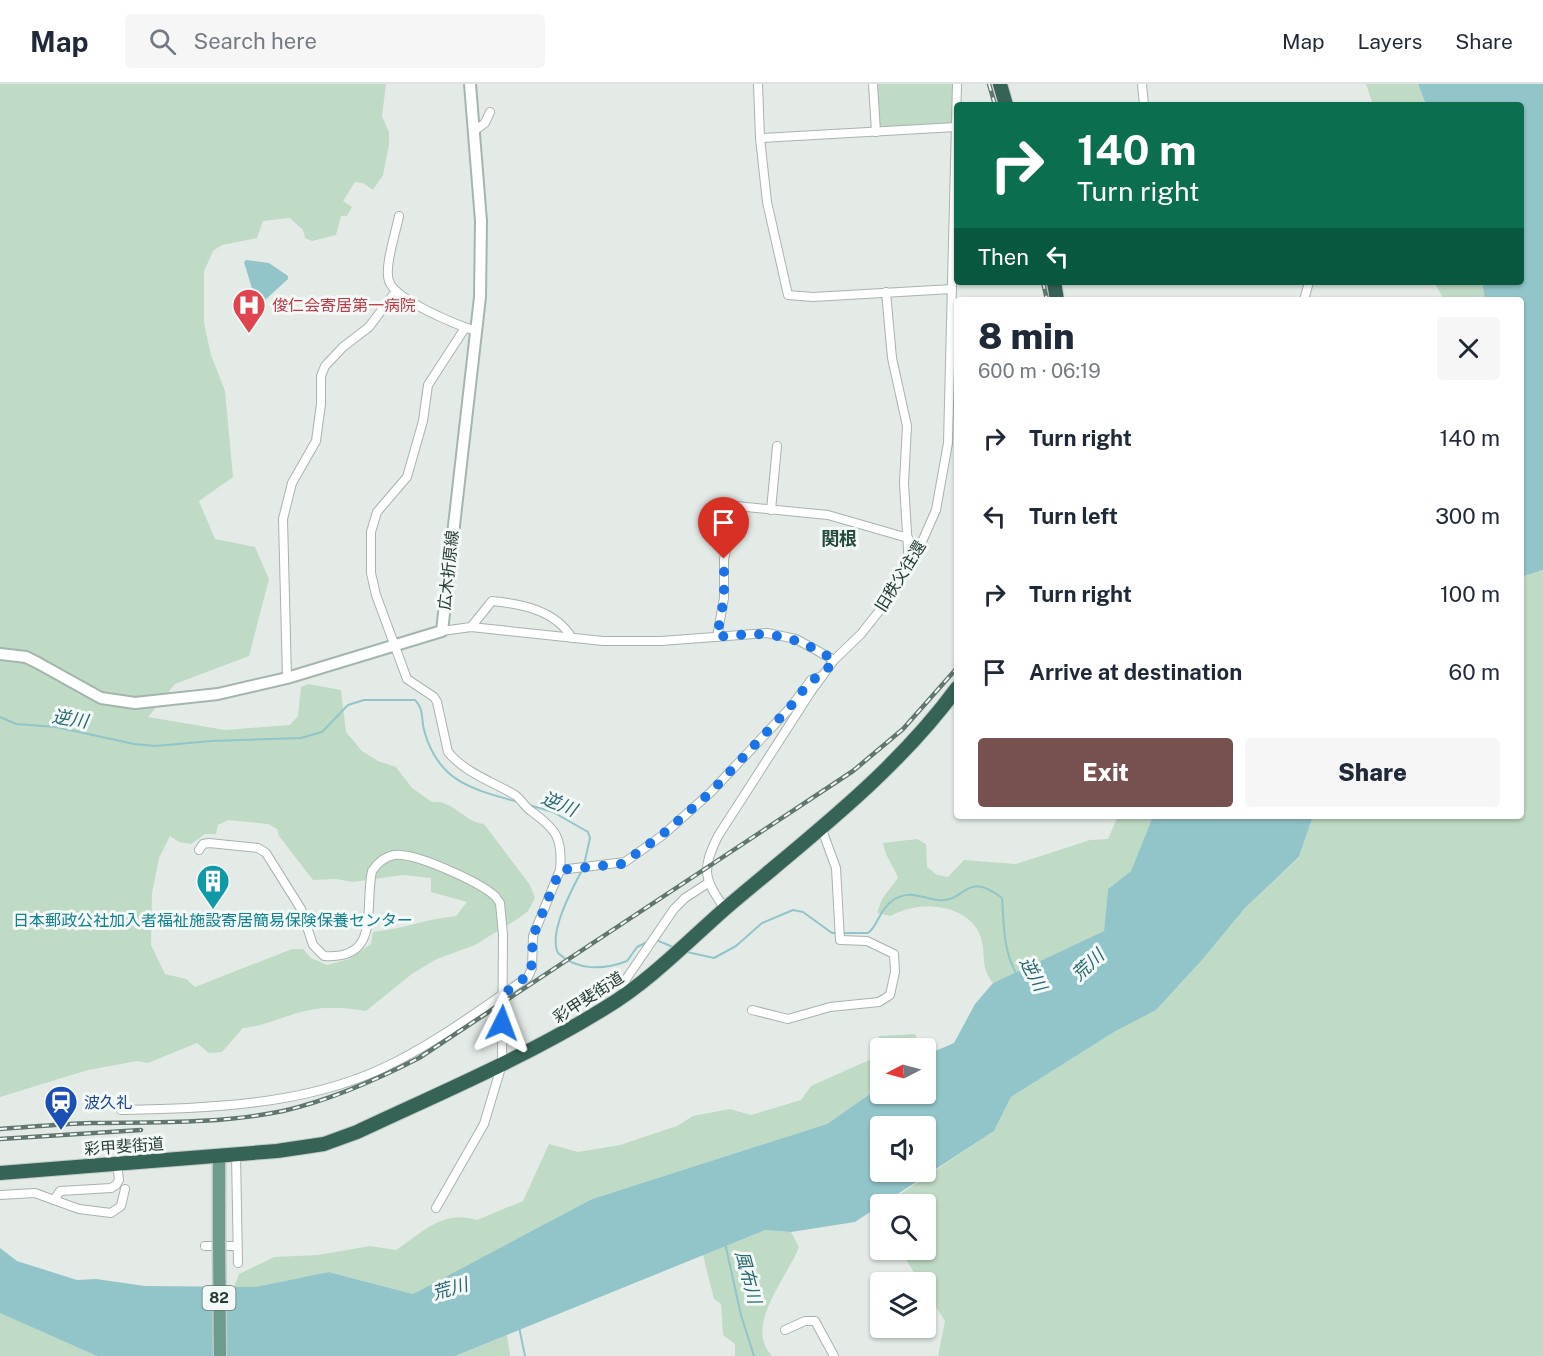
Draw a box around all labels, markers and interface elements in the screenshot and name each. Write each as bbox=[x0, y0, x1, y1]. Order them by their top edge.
search box bbox=[125, 14, 545, 68]
text: Map bbox=[30, 25, 89, 58]
icon: search bbox=[146, 25, 179, 58]
text: Search here bbox=[194, 28, 317, 54]
text: Map bbox=[1282, 29, 1325, 54]
text: Layers bbox=[1358, 29, 1422, 54]
text: Share bbox=[1455, 29, 1513, 54]
text: 140 m bbox=[1077, 125, 1197, 174]
icon: right bbox=[978, 126, 1056, 204]
text: Turn right bbox=[1077, 175, 1200, 207]
icon: left bbox=[1041, 240, 1074, 273]
text: Then bbox=[978, 244, 1029, 270]
hospital icon: 俊仁会寄居第一病院 bbox=[231, 287, 267, 334]
place label: 俊仁会寄居第一病院 bbox=[272, 296, 416, 315]
text: 8 min bbox=[978, 315, 1075, 357]
button: close bbox=[1437, 317, 1500, 380]
text: 600 m · 06:19 bbox=[978, 359, 1101, 383]
icon: right bbox=[978, 422, 1011, 455]
text: Turn right bbox=[1029, 425, 1132, 451]
text: 140 m bbox=[1439, 425, 1500, 451]
pin bbox=[698, 497, 749, 559]
icon: left bbox=[978, 500, 1011, 533]
text: Turn left bbox=[1029, 503, 1118, 529]
text: 300 m bbox=[1435, 503, 1500, 529]
icon: arrive bbox=[707, 506, 740, 539]
district label: 関根 bbox=[821, 528, 857, 549]
street label: 広木折原線 bbox=[435, 529, 462, 611]
street label: 旧秩父往還 bbox=[871, 537, 930, 615]
icon: right bbox=[978, 578, 1011, 611]
text: Turn right bbox=[1029, 581, 1132, 607]
text: 100 m bbox=[1440, 581, 1500, 607]
icon: arrive bbox=[978, 656, 1011, 689]
text: Arrive at destination bbox=[1029, 659, 1242, 685]
text: 60 m bbox=[1449, 659, 1500, 685]
water label: 逆川 bbox=[51, 705, 91, 732]
button: Exit bbox=[978, 738, 1233, 807]
button: Share bbox=[1245, 738, 1500, 807]
water label: 逆川 bbox=[539, 787, 582, 821]
building icon: 日本郵政公社加入者福祉施設寄居簡易保険保養センター bbox=[195, 863, 231, 910]
place label: 日本郵政公社加入者福祉施設寄居簡易保険保養センター bbox=[13, 911, 413, 930]
water label: 荒川 bbox=[1067, 943, 1109, 985]
water label: 逆川 bbox=[1016, 953, 1052, 996]
street label: 彩甲斐街道 bbox=[550, 968, 627, 1027]
position arrow bbox=[470, 991, 534, 1055]
north arrow bbox=[870, 1038, 936, 1104]
map controls bbox=[870, 1038, 936, 1338]
station icon: 波久礼 bbox=[43, 1084, 79, 1131]
place label: 波久礼 bbox=[84, 1093, 132, 1112]
button: sound bbox=[870, 1116, 936, 1182]
street label: 彩甲斐街道 bbox=[83, 1134, 165, 1159]
button: search bbox=[870, 1194, 936, 1260]
water label: 風布川 bbox=[731, 1248, 766, 1308]
button: layers bbox=[870, 1272, 936, 1338]
water label: 荒川 bbox=[430, 1273, 472, 1304]
road number: 82 bbox=[202, 1286, 236, 1310]

